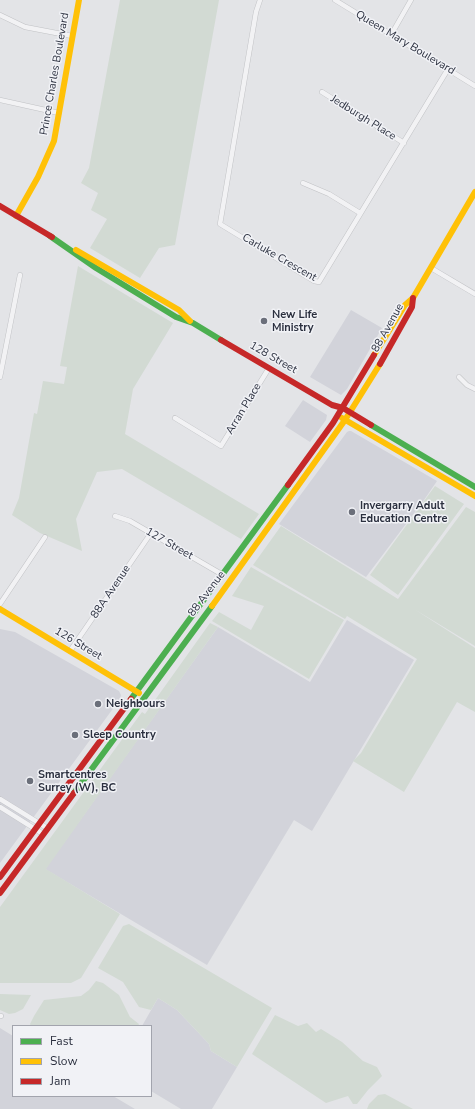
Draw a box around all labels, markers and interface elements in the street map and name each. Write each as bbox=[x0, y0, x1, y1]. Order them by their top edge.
street label: Queen Mary Boulevard bbox=[353, 8, 457, 78]
street label: Prince Charles Boulevard bbox=[38, 12, 72, 136]
street label: Jedburgh Place bbox=[328, 93, 398, 143]
street label: Carluke Crescent bbox=[239, 231, 319, 285]
street label: 88 Avenue bbox=[369, 301, 407, 355]
place label: New Life Ministry bbox=[272, 308, 317, 334]
marker: New Life Ministry bbox=[259, 316, 269, 326]
street label: 128 Street bbox=[247, 339, 299, 377]
street label: Arran Place bbox=[224, 381, 264, 437]
place label: Invergarry Adult Education Centre bbox=[360, 499, 447, 525]
marker: Invergarry Adult Education Centre bbox=[347, 507, 357, 517]
street label: 127 Street bbox=[143, 525, 195, 563]
street label: 88A Avenue bbox=[88, 563, 134, 621]
street label: 88 Avenue bbox=[186, 569, 228, 619]
street label: 126 Street bbox=[52, 625, 104, 663]
place label: Neighbours bbox=[106, 697, 165, 711]
marker: Neighbours bbox=[93, 699, 103, 709]
place label: Sleep Country bbox=[83, 728, 156, 742]
marker: Sleep Country bbox=[70, 730, 80, 740]
place label: Smartcentres Surrey (W), BC bbox=[38, 768, 116, 794]
marker: Smartcentres Surrey (W), BC bbox=[25, 776, 35, 786]
legend bbox=[12, 1025, 152, 1097]
text: Fast bbox=[50, 1033, 73, 1049]
text: Slow bbox=[50, 1053, 78, 1069]
text: Jam bbox=[50, 1073, 71, 1089]

